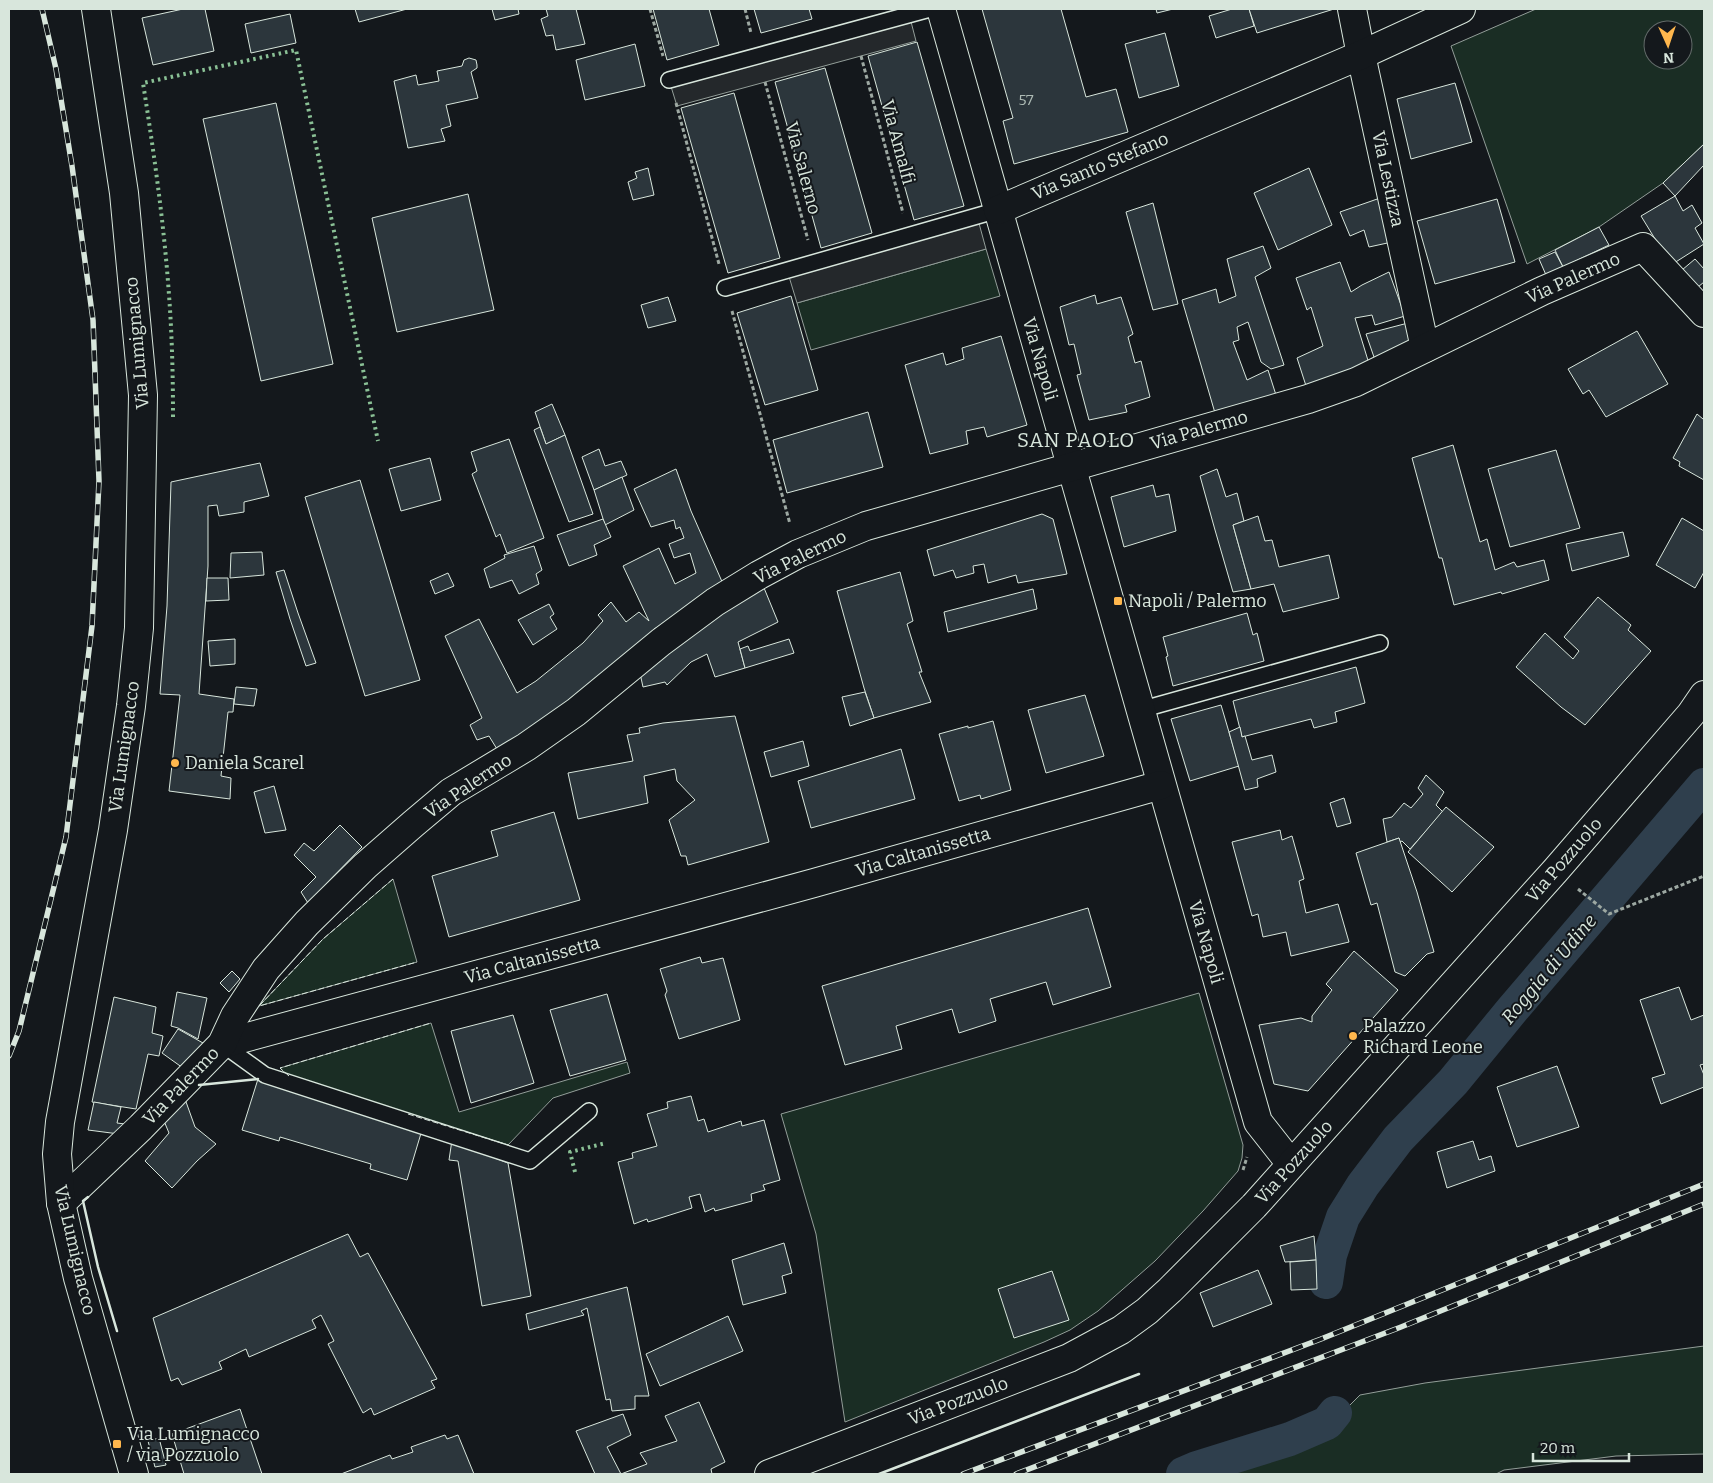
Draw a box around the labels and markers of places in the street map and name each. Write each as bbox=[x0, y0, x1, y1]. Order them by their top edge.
place label: Napoli / Palermo bbox=[1128, 590, 1267, 612]
marker: Napoli / Palermo bbox=[1112, 595, 1124, 607]
place label: Daniela Scarel bbox=[185, 752, 304, 774]
marker: Daniela Scarel bbox=[169, 757, 181, 769]
place label: Palazzo Richard Leone bbox=[1363, 1015, 1483, 1058]
marker: Palazzo Richard Leone bbox=[1347, 1030, 1359, 1042]
place label: Via Lumignacco / via Pozzuolo bbox=[127, 1423, 260, 1466]
marker: Via Lumignacco / via Pozzuolo bbox=[111, 1438, 123, 1450]

